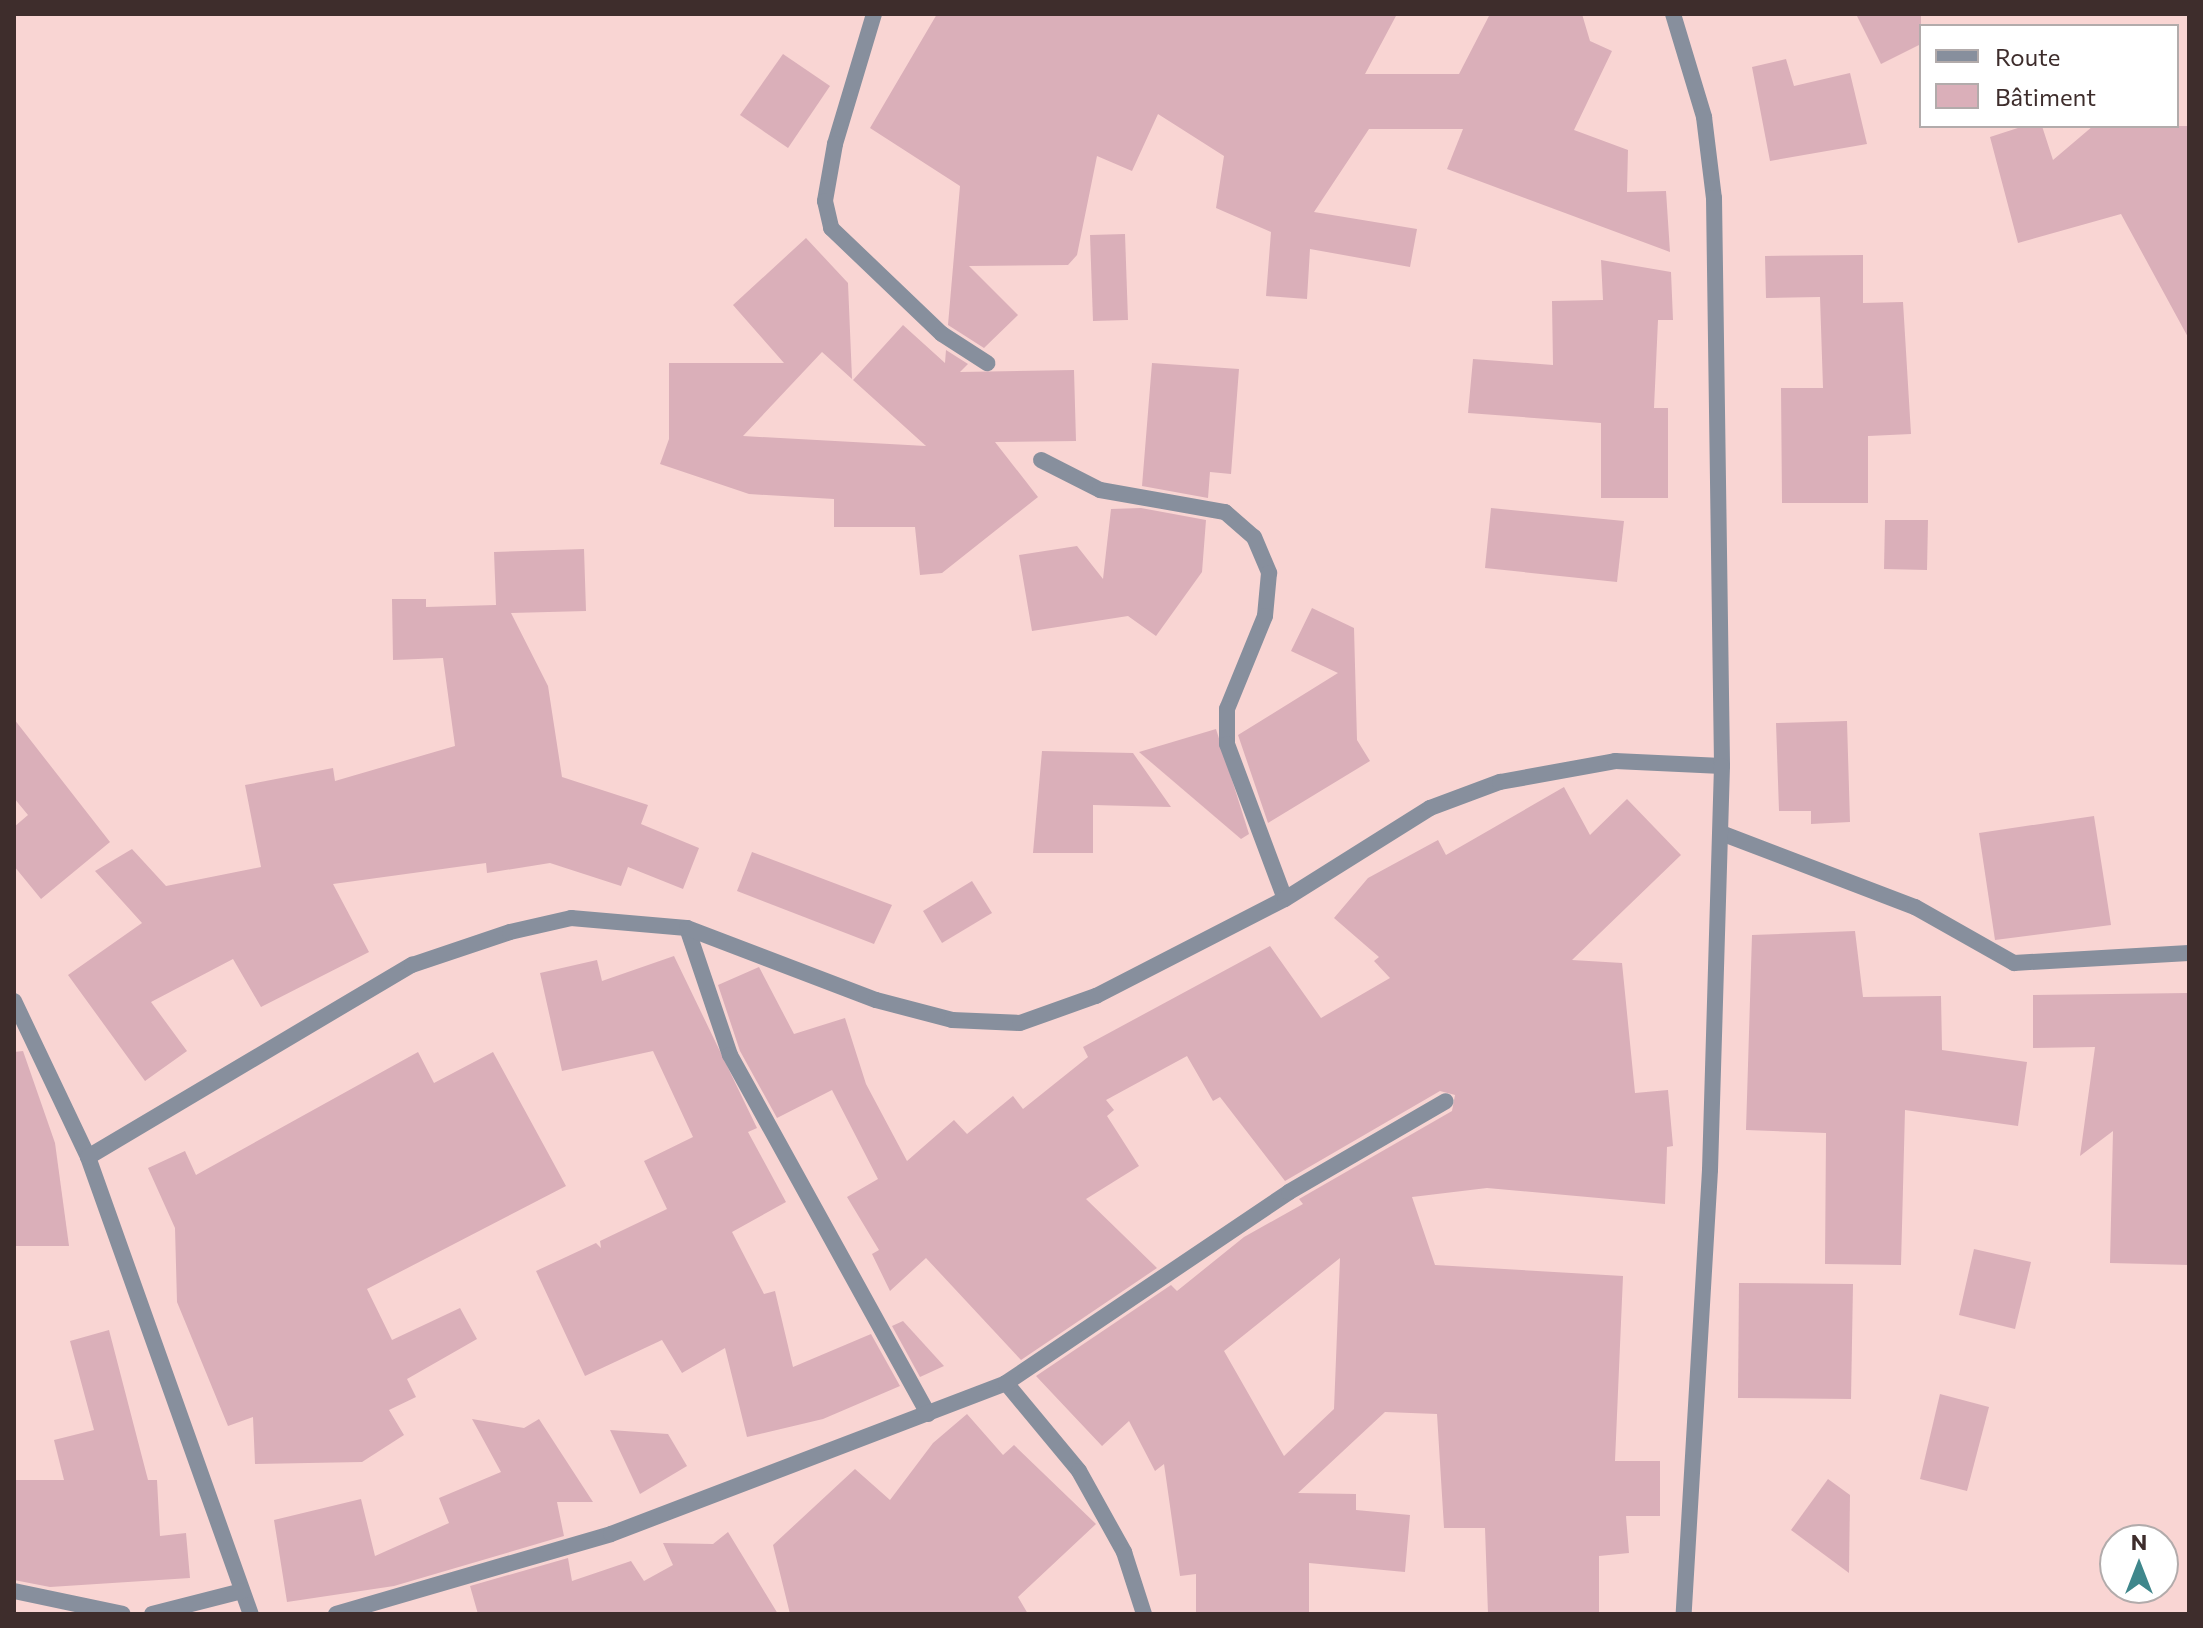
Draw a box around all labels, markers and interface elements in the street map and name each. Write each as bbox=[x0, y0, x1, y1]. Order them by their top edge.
legend bbox=[1919, 24, 2179, 128]
text: Route bbox=[1995, 42, 2060, 71]
text: Bâtiment bbox=[1995, 82, 2096, 111]
north arrow bbox=[2099, 1524, 2179, 1604]
text: N bbox=[2131, 1528, 2147, 1555]

